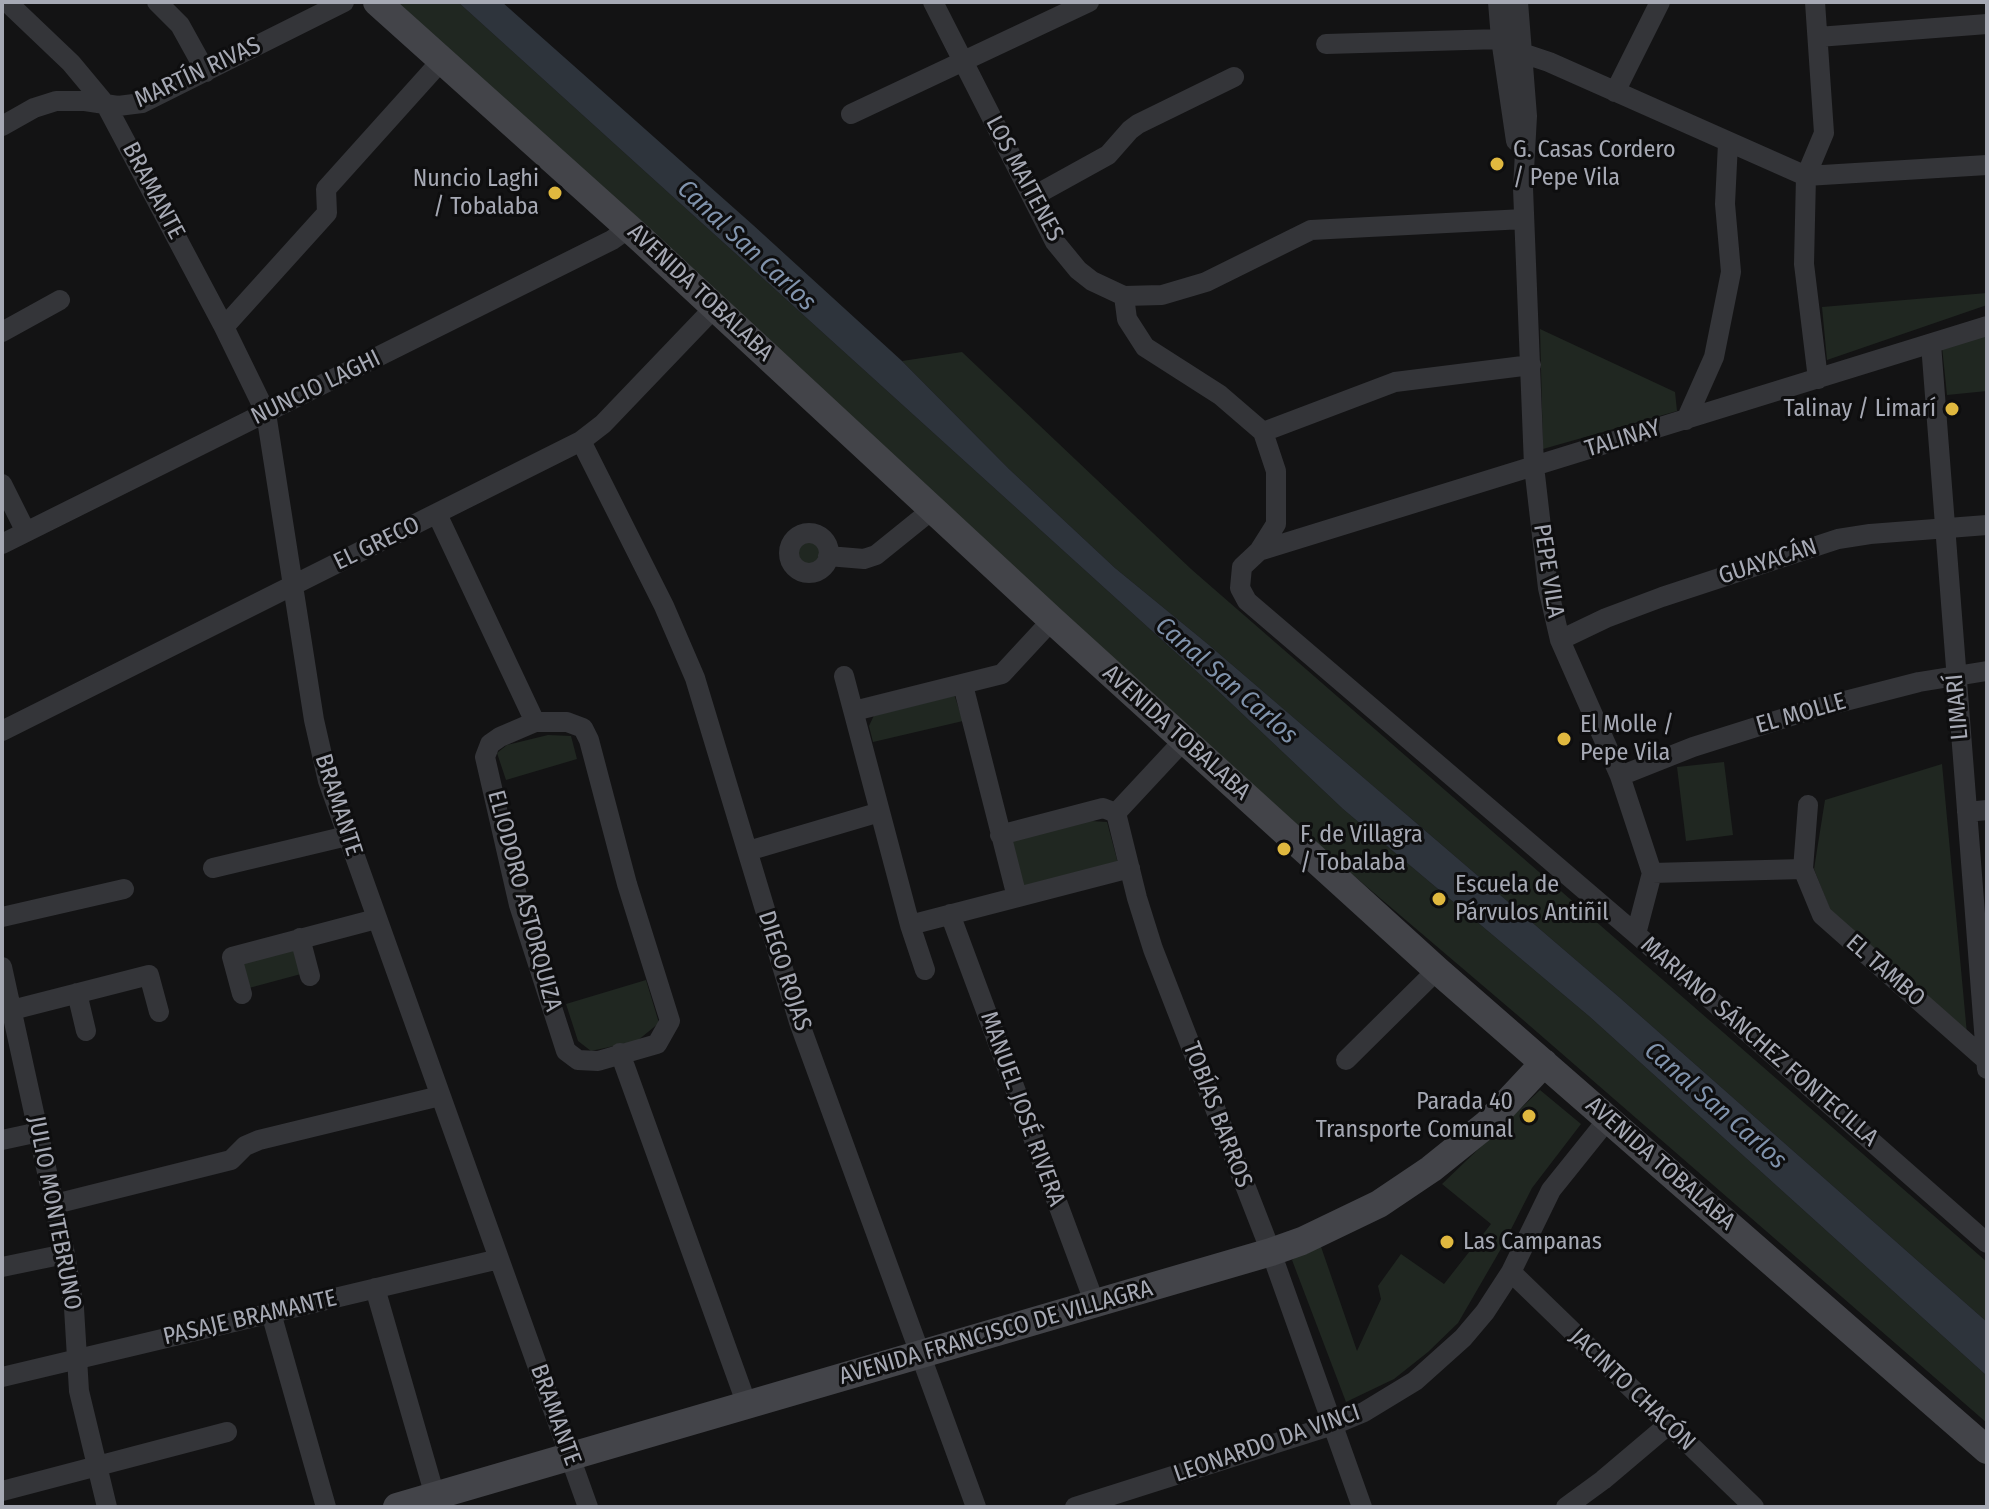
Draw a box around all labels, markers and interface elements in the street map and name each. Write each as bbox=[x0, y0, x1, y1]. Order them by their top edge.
street label: MARTÍN RIVAS bbox=[130, 31, 266, 115]
street label: LOS MAITENES bbox=[979, 111, 1069, 247]
place label: G. Casas Cordero / Pepe Vila bbox=[1513, 136, 1676, 192]
street label: BRAMANTE bbox=[116, 138, 190, 244]
marker: G. Casas Cordero / Pepe Vila bbox=[1488, 155, 1506, 173]
place label: Nuncio Laghi / Tobalaba bbox=[413, 165, 539, 221]
water label: Canal San Carlos bbox=[670, 174, 822, 318]
marker: Nuncio Laghi / Tobalaba bbox=[546, 184, 564, 202]
street label: AVENIDA TOBALABA bbox=[621, 218, 779, 368]
street label: NUNCIO LAGHI bbox=[247, 344, 385, 432]
place label: Talinay / Limarí bbox=[1784, 395, 1936, 423]
marker: Talinay / Limarí bbox=[1943, 400, 1961, 418]
street label: TALINAY bbox=[1582, 414, 1664, 464]
street label: EL GRECO bbox=[329, 511, 425, 577]
street label: PEPE VILA bbox=[1526, 522, 1570, 620]
street label: GUAYACÁN bbox=[1715, 533, 1821, 591]
water label: Canal San Carlos bbox=[1149, 611, 1303, 751]
street label: AVENIDA TOBALABA bbox=[1096, 659, 1256, 807]
street label: LIMARÍ bbox=[1941, 673, 1975, 741]
street label: EL MOLLE bbox=[1753, 687, 1849, 741]
place label: El Molle / Pepe Vila bbox=[1580, 711, 1674, 767]
marker: El Molle / Pepe Vila bbox=[1555, 730, 1573, 748]
street label: BRAMANTE bbox=[308, 750, 368, 860]
street label: ELIODORO ASTORQUIZA bbox=[481, 787, 567, 1015]
place label: F. de Villagra / Tobalaba bbox=[1300, 821, 1423, 877]
marker: F. de Villagra / Tobalaba bbox=[1275, 840, 1293, 858]
place label: Escuela de Párvulos Antiñil bbox=[1455, 871, 1609, 927]
marker: Escuela de Párvulos Antiñil bbox=[1430, 890, 1448, 908]
street label: DIEGO ROJAS bbox=[751, 907, 817, 1035]
street label: EL TAMBO bbox=[1840, 929, 1930, 1013]
street label: MARIANO SÁNCHEZ FONTECILLA bbox=[1634, 931, 1884, 1153]
street label: MANUEL JOSÉ RIVERA bbox=[973, 1008, 1071, 1210]
water label: Canal San Carlos bbox=[1638, 1036, 1792, 1176]
street label: TOBÍAS BARROS bbox=[1176, 1038, 1258, 1192]
place label: Parada 40 Transporte Comunal bbox=[1316, 1088, 1513, 1144]
street label: AVENIDA TOBALABA bbox=[1579, 1091, 1741, 1237]
marker: Parada 40 Transporte Comunal bbox=[1520, 1107, 1538, 1125]
street label: JULIO MONTEBRUNO bbox=[21, 1114, 87, 1312]
place label: Las Campanas bbox=[1463, 1228, 1602, 1256]
marker: Las Campanas bbox=[1438, 1233, 1456, 1251]
street label: AVENIDA FRANCISCO DE VILLAGRA bbox=[836, 1274, 1156, 1392]
street label: PASAJE BRAMANTE bbox=[161, 1284, 339, 1352]
street label: JACINTO CHACÓN bbox=[1563, 1323, 1701, 1457]
street label: BRAMANTE bbox=[523, 1361, 587, 1469]
street label: LEONARDO DA VINCI bbox=[1170, 1399, 1364, 1489]

